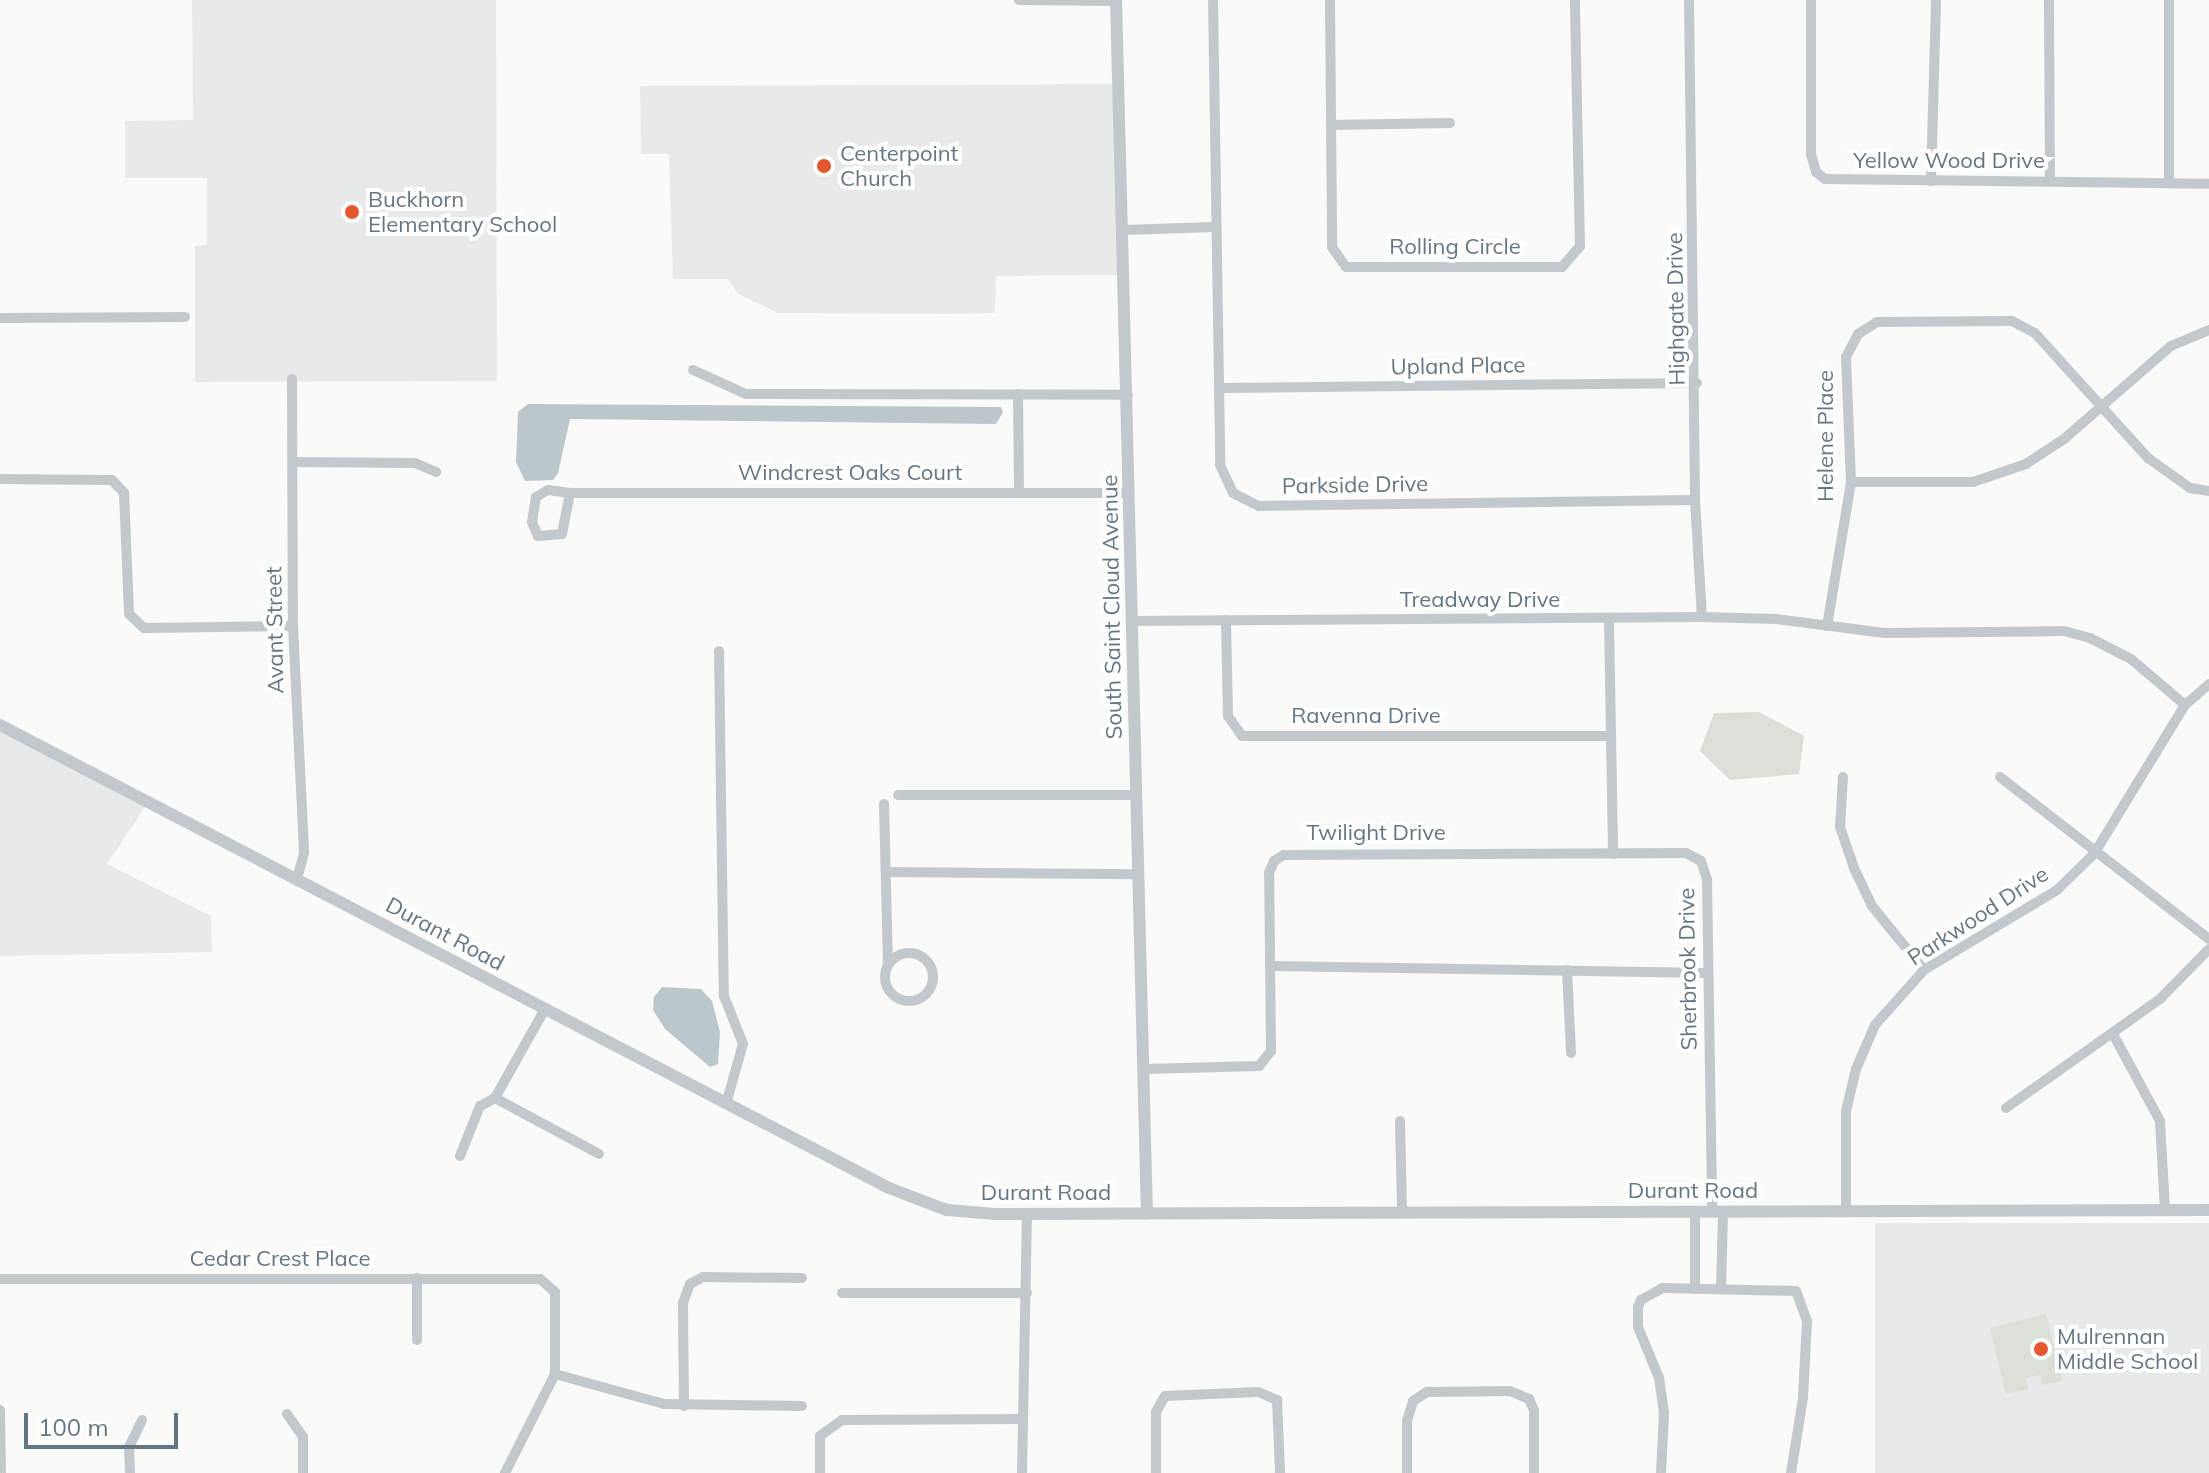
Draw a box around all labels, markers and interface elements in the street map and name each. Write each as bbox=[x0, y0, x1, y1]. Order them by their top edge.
place label: Centerpoint Church bbox=[840, 140, 958, 192]
street label: Yellow Wood Drive bbox=[1853, 148, 2045, 174]
marker: Centerpoint Church bbox=[815, 157, 833, 175]
place label: Buckhorn Elementary School bbox=[368, 186, 557, 238]
marker: Buckhorn Elementary School bbox=[343, 203, 361, 221]
street label: Highgate Drive bbox=[1661, 232, 1691, 386]
street label: Rolling Circle bbox=[1389, 234, 1521, 260]
street label: Upland Place bbox=[1390, 352, 1526, 380]
street label: Helene Place bbox=[1813, 370, 1839, 502]
street label: Windcrest Oaks Court bbox=[738, 460, 962, 486]
street label: Parkside Drive bbox=[1282, 471, 1428, 499]
street label: South Saint Cloud Avenue bbox=[1096, 474, 1128, 740]
street label: Avant Street bbox=[261, 566, 289, 694]
street label: Treadway Drive bbox=[1400, 587, 1560, 613]
street label: Ravenna Drive bbox=[1291, 703, 1441, 729]
street label: Twilight Drive bbox=[1306, 820, 1446, 846]
street label: Parkwood Drive bbox=[1903, 861, 2053, 971]
street label: Sherbrook Drive bbox=[1673, 887, 1703, 1051]
street label: Durant Road bbox=[381, 892, 509, 976]
street label: Durant Road bbox=[1628, 1178, 1758, 1204]
street label: Durant Road bbox=[981, 1180, 1111, 1206]
street label: Cedar Crest Place bbox=[190, 1246, 370, 1272]
place label: Mulrennan Middle School bbox=[2057, 1323, 2198, 1374]
marker: Mulrennan Middle School bbox=[2032, 1340, 2050, 1358]
scale bar bbox=[28, 1397, 182, 1447]
text: 100 m bbox=[38, 1412, 109, 1442]

